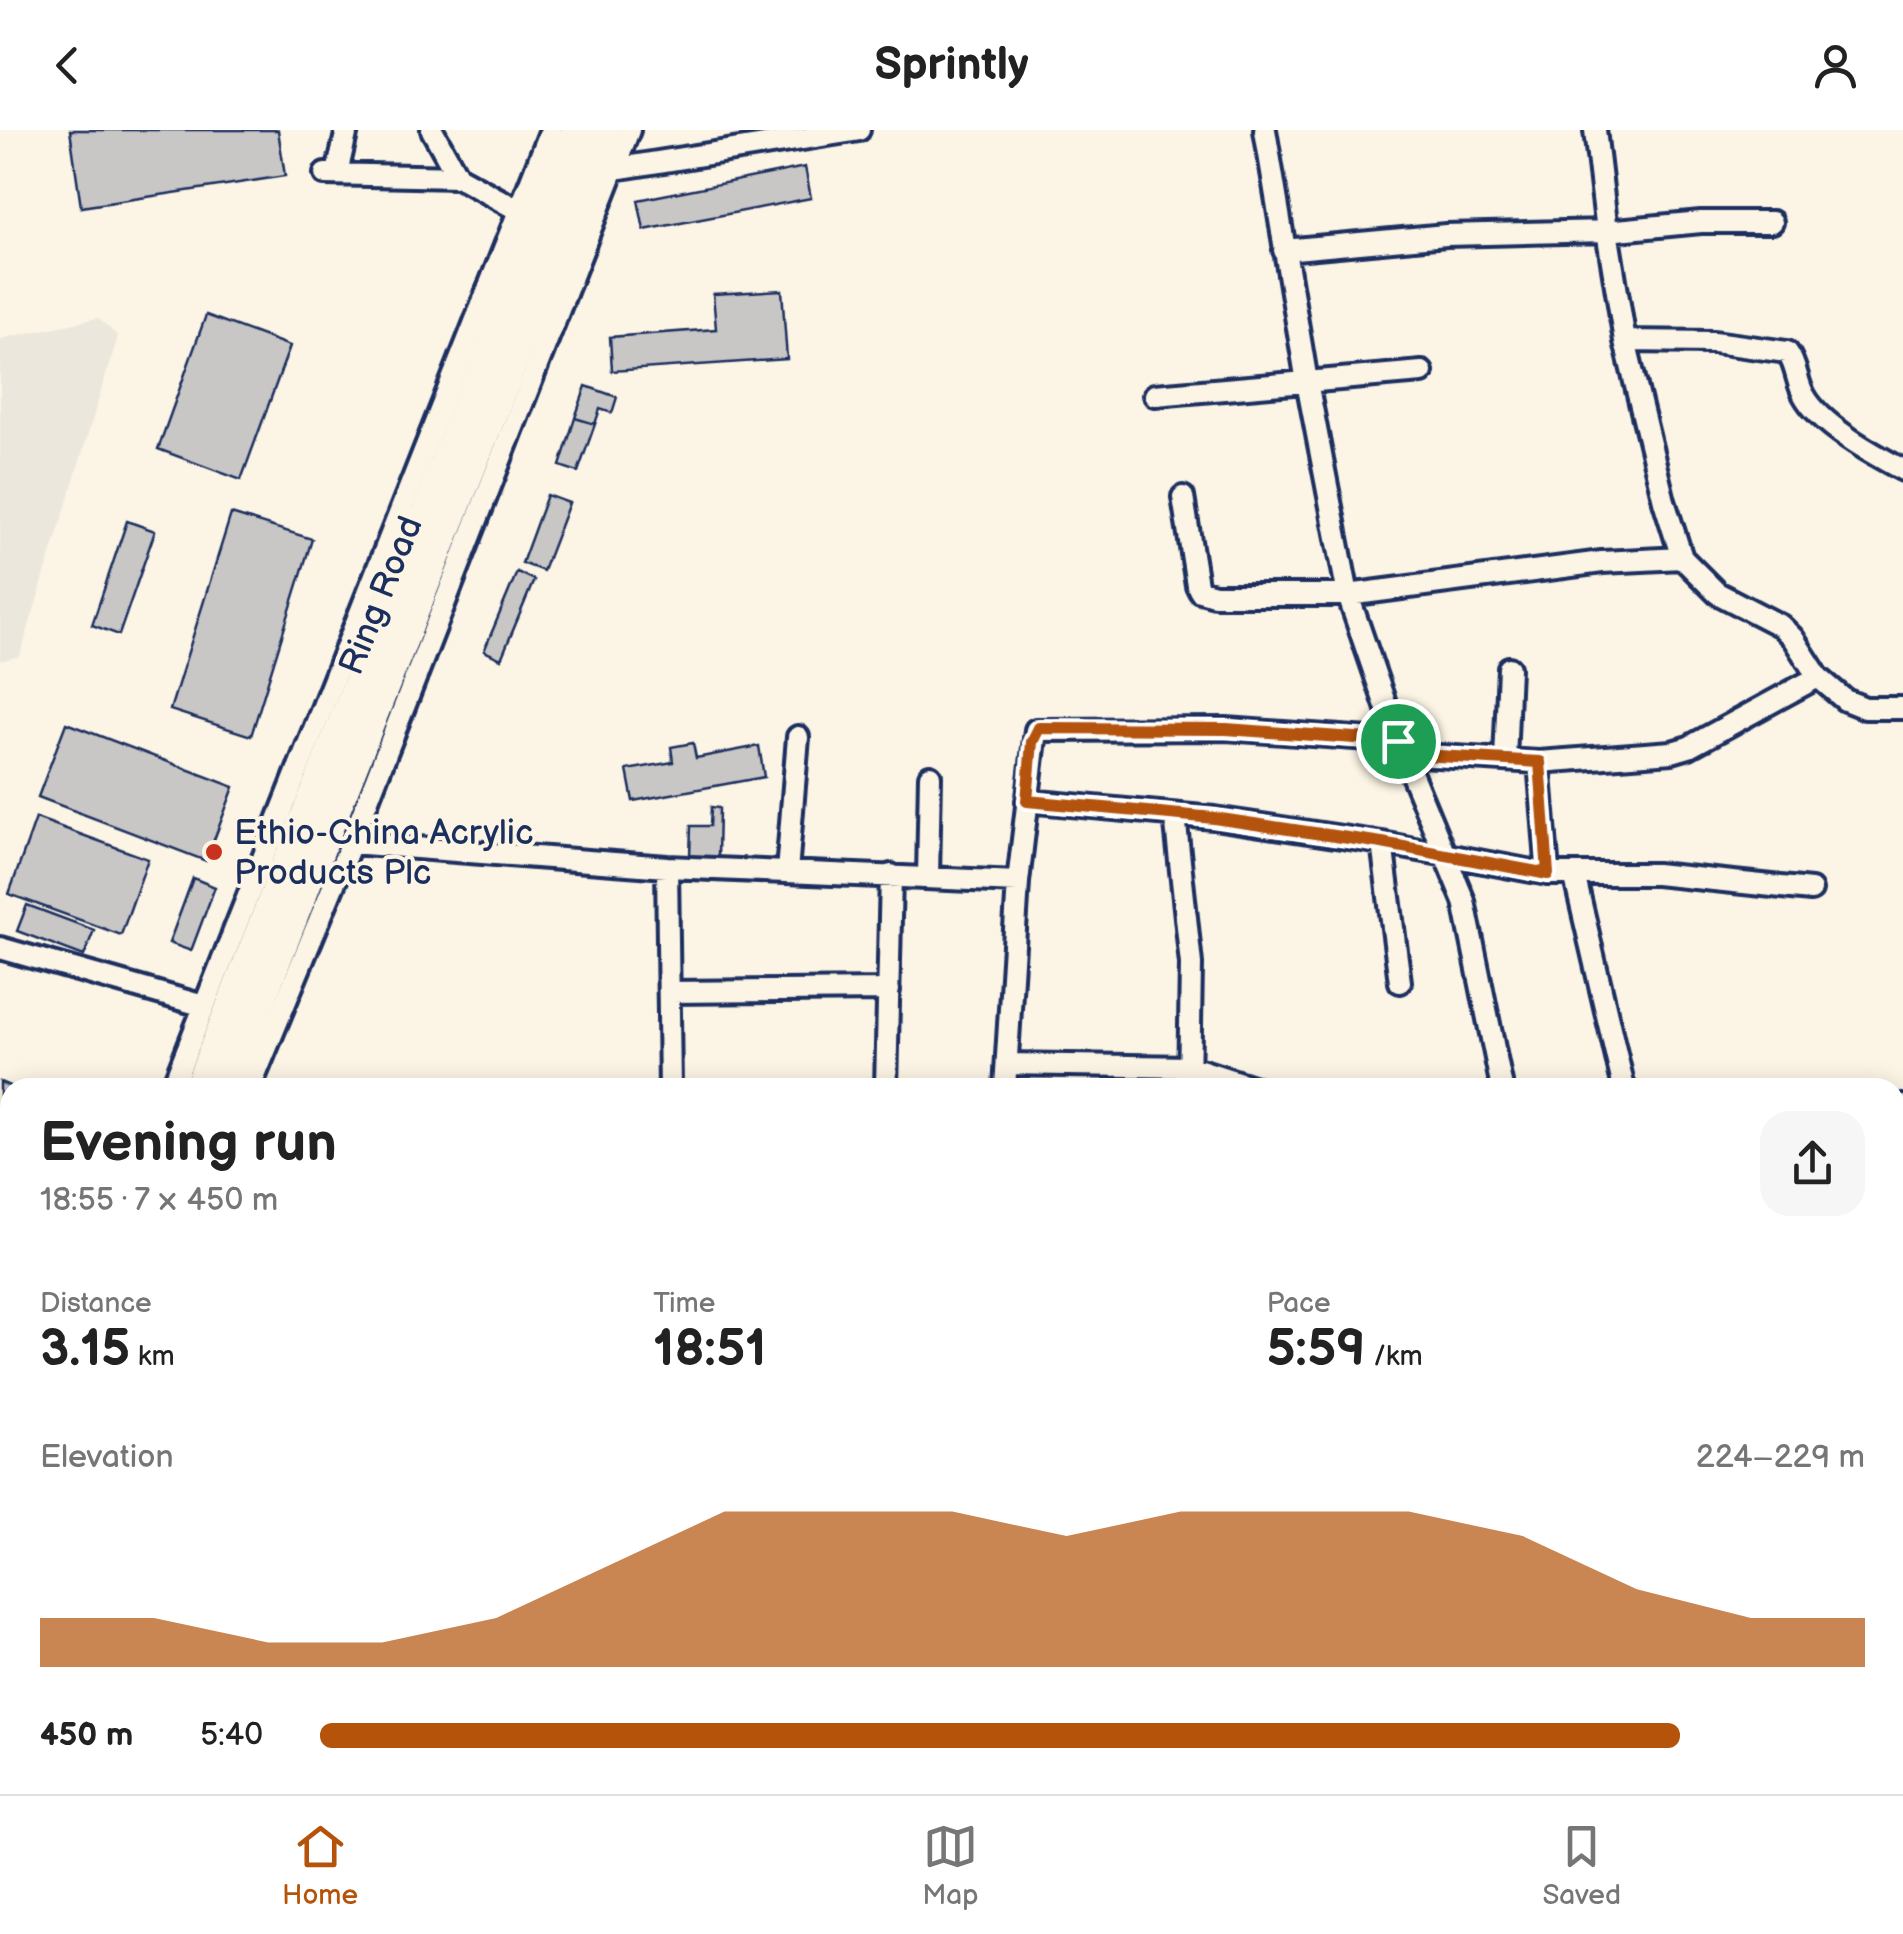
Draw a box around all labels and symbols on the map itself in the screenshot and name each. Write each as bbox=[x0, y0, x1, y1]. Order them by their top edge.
street label: Ring Road bbox=[330, 510, 433, 681]
pin bbox=[1356, 699, 1441, 784]
place label: Ethio-China Acrylic Products Plc bbox=[234, 812, 534, 895]
marker: Ethio-China Acrylic Products Plc bbox=[203, 841, 225, 863]

